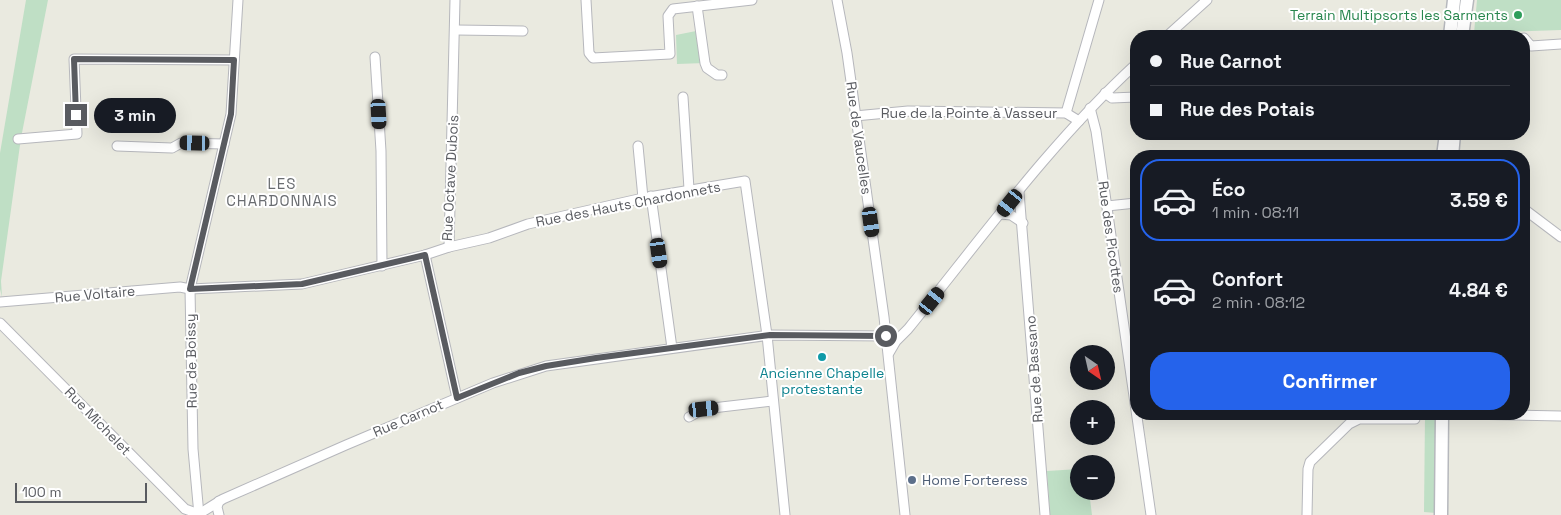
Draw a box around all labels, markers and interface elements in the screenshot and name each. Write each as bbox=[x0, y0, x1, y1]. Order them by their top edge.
place label: Terrain Multipsorts les Sarments bbox=[1290, 6, 1508, 24]
marker: Terrain Multipsorts les Sarments bbox=[1512, 9, 1524, 21]
text: Rue Carnot bbox=[1180, 49, 1282, 74]
street label: Rue de Vaucelles bbox=[842, 80, 876, 196]
text: Rue des Potais bbox=[1180, 97, 1315, 122]
callout: 3 min bbox=[94, 98, 176, 132]
car bbox=[370, 99, 387, 129]
route end bbox=[65, 104, 87, 126]
street label: Rue de la Pointe à Vasseur bbox=[881, 104, 1057, 122]
text: 3 min bbox=[114, 105, 156, 126]
street label: Rue Octave Dubois bbox=[438, 114, 462, 242]
car bbox=[179, 135, 210, 151]
district label: LES CHARDONNAIS bbox=[226, 174, 338, 210]
street label: Rue des Hauts Chardonnets bbox=[534, 177, 722, 231]
text: Éco bbox=[1212, 177, 1245, 202]
icon: car bbox=[1152, 178, 1197, 223]
street label: Rue des Picottes bbox=[1094, 180, 1128, 294]
car bbox=[994, 187, 1025, 219]
text: 3.59 € bbox=[1450, 188, 1508, 213]
text: 1 min · 08:11 bbox=[1212, 202, 1299, 223]
car bbox=[861, 206, 880, 238]
car bbox=[649, 237, 668, 269]
text: Confort bbox=[1212, 267, 1283, 292]
icon: car bbox=[1152, 268, 1197, 313]
text: 4.84 € bbox=[1449, 278, 1508, 303]
street label: Rue Voltaire bbox=[54, 282, 136, 306]
car bbox=[916, 285, 947, 317]
text: 2 min · 08:12 bbox=[1212, 292, 1305, 313]
street label: Rue de Boissy bbox=[181, 313, 201, 409]
street label: Rue de Bassano bbox=[1021, 315, 1047, 423]
route start bbox=[875, 325, 897, 347]
north arrow bbox=[1070, 345, 1115, 390]
map controls bbox=[1070, 345, 1115, 500]
marker: Ancienne Chapelle protestante bbox=[816, 351, 828, 363]
button: Confirmer bbox=[1150, 352, 1510, 410]
place label: Ancienne Chapelle protestante bbox=[760, 364, 884, 398]
street label: Rue Michelet bbox=[61, 383, 135, 459]
street label: Rue Carnot bbox=[370, 395, 446, 441]
car bbox=[688, 400, 719, 418]
button: + bbox=[1070, 400, 1115, 445]
button: − bbox=[1070, 455, 1115, 500]
place label: Home Forteress bbox=[922, 471, 1028, 489]
marker: Home Forteress bbox=[906, 474, 918, 486]
scale bar bbox=[15, 480, 148, 503]
text: 100 m bbox=[22, 483, 61, 501]

